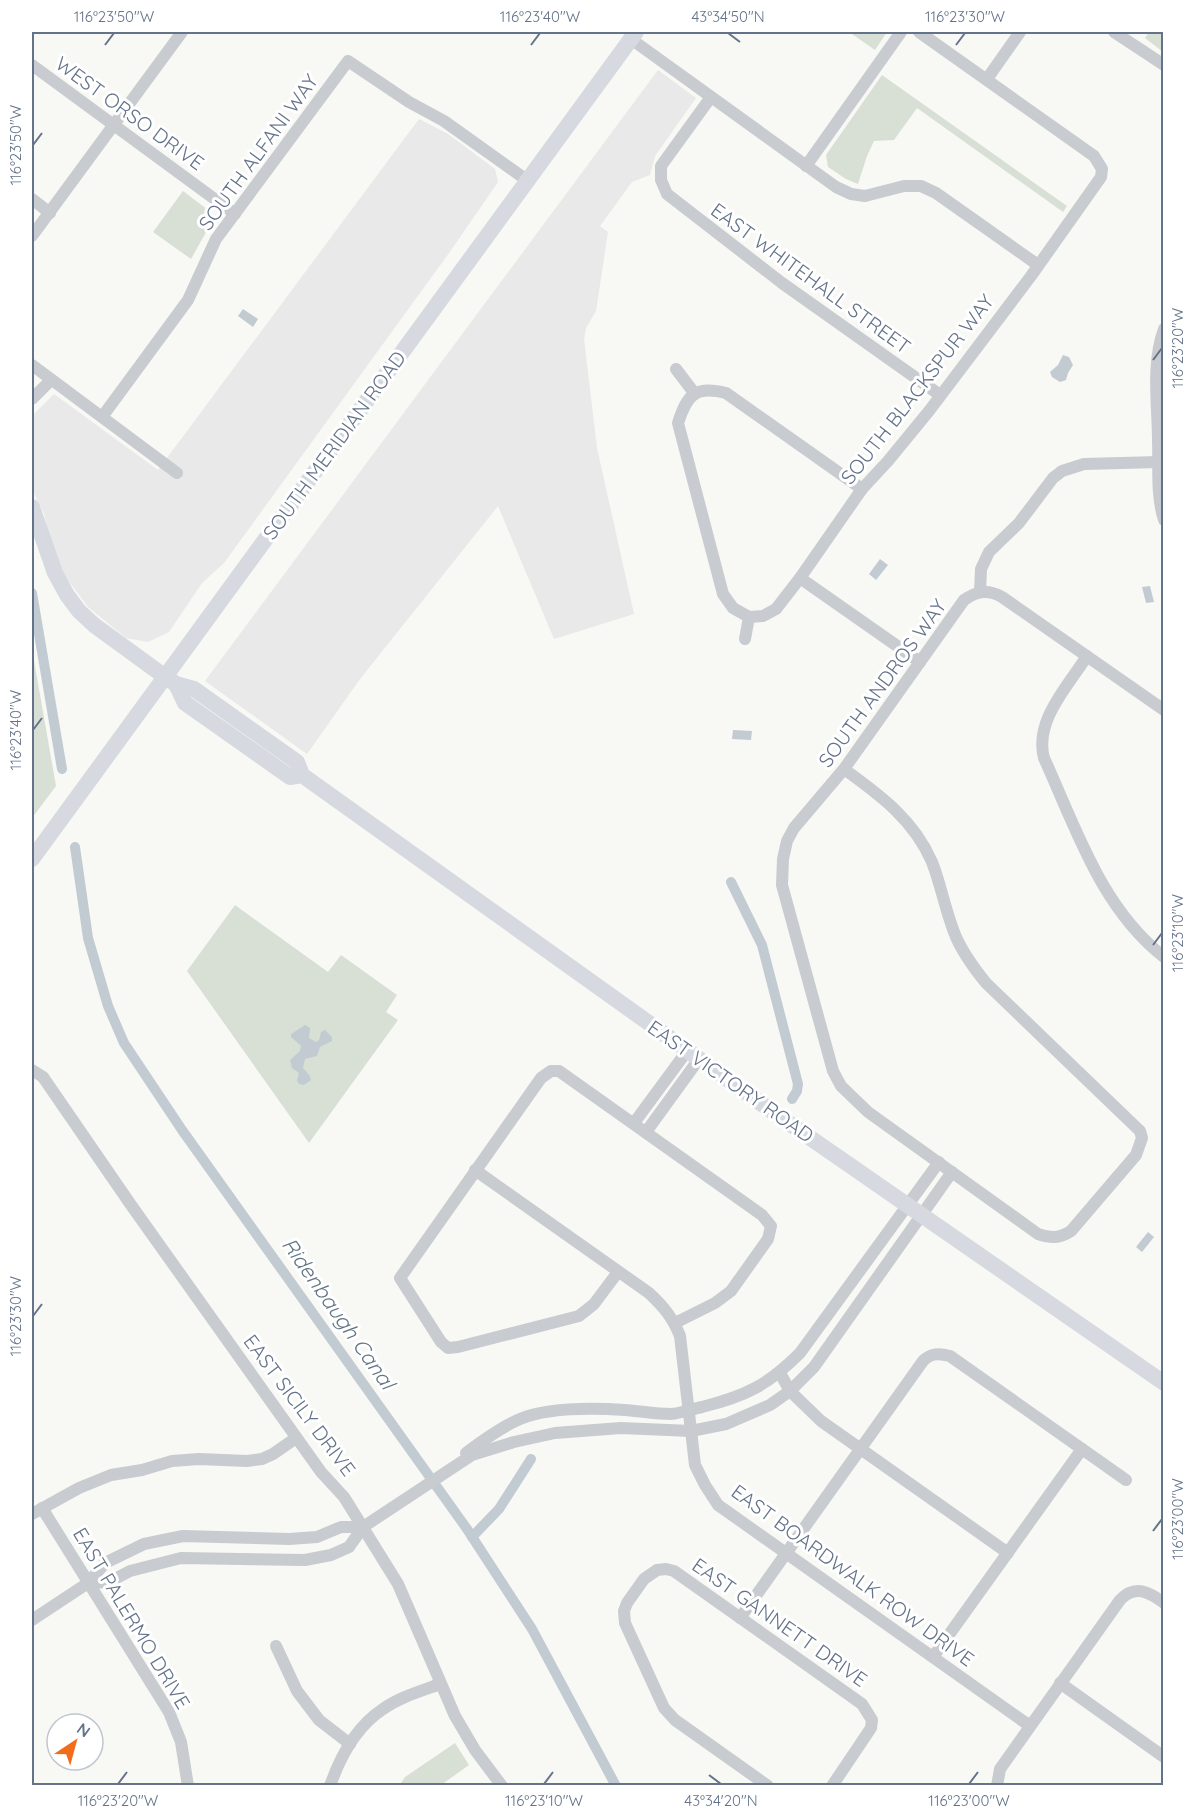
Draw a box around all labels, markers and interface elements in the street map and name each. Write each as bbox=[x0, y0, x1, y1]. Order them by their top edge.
text: 116°23'50"W bbox=[74, 7, 155, 26]
text: 116°23'40"W bbox=[500, 7, 581, 26]
text: 43°34'50"N bbox=[691, 7, 765, 26]
text: 116°23'30"W bbox=[925, 7, 1006, 26]
street label: WEST ORSO DRIVE bbox=[51, 51, 209, 175]
street label: SOUTH ALFANI WAY bbox=[193, 69, 323, 235]
text: 116°23'50"W bbox=[6, 104, 25, 185]
street label: EAST WHITEHALL STREET bbox=[706, 197, 916, 359]
street label: SOUTH BLACKSPUR WAY bbox=[835, 289, 999, 489]
text: 116°23'20"W bbox=[1168, 307, 1187, 388]
street label: SOUTH MERIDIAN ROAD bbox=[257, 346, 411, 544]
street label: SOUTH ANDROS WAY bbox=[813, 594, 951, 772]
text: 116°23'40"W bbox=[6, 689, 25, 770]
text: 116°23'10"W bbox=[1168, 894, 1187, 972]
street label: EAST VICTORY ROAD bbox=[643, 1014, 819, 1148]
water label: Ridenbaugh Canal bbox=[277, 1232, 402, 1396]
text: 116°23'30"W bbox=[6, 1275, 25, 1356]
street label: EAST SICILY DRIVE bbox=[239, 1329, 361, 1481]
street label: EAST BOARDWALK ROW DRIVE bbox=[727, 1478, 979, 1672]
text: 116°23'00"W bbox=[1168, 1478, 1187, 1560]
street label: EAST PALERMO DRIVE bbox=[68, 1523, 196, 1713]
street label: EAST GANNETT DRIVE bbox=[688, 1552, 872, 1692]
north arrow bbox=[45, 1712, 105, 1772]
text: N bbox=[73, 1718, 94, 1741]
text: 116°23'20"W bbox=[78, 1791, 159, 1810]
text: 116°23'10"W bbox=[505, 1791, 583, 1810]
text: 43°34'20"N bbox=[684, 1791, 758, 1810]
text: 116°23'00"W bbox=[928, 1791, 1010, 1810]

